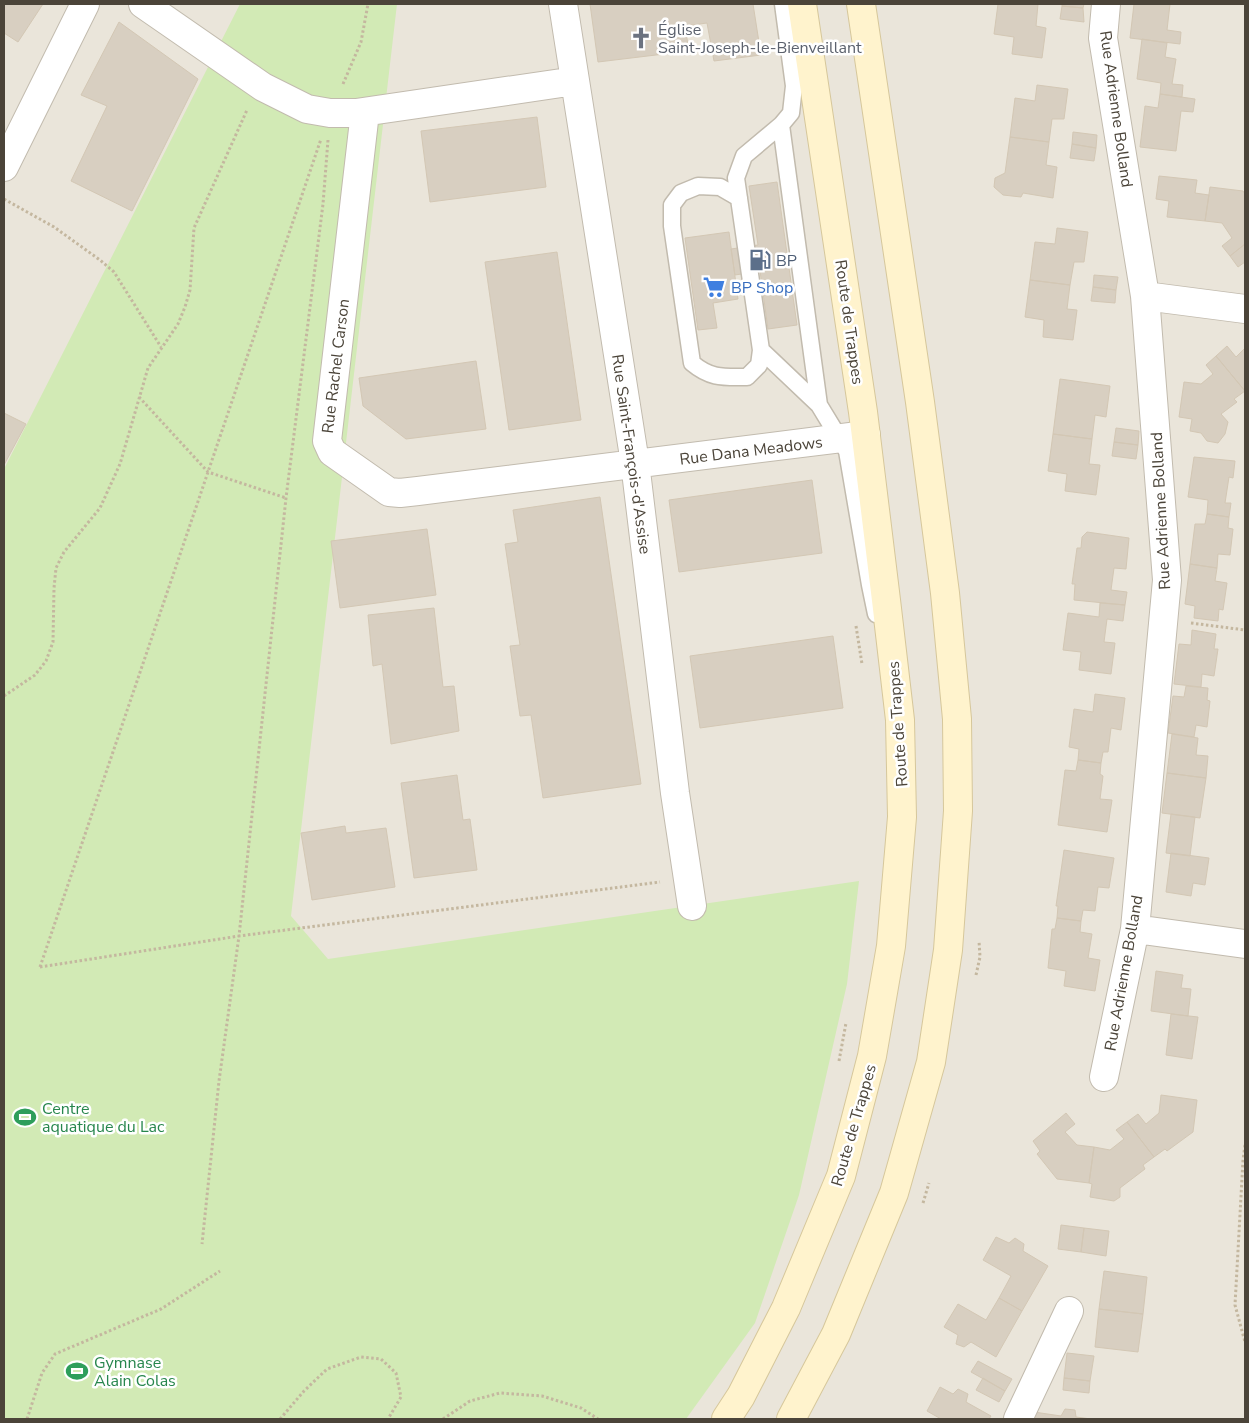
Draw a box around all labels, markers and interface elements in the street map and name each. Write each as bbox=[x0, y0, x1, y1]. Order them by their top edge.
place label: Église Saint-Joseph-le-Bienveillant bbox=[658, 19, 862, 59]
church icon: Église Saint-Joseph-le-Bienveillant bbox=[628, 25, 654, 51]
street label: Rue Adrienne Bolland bbox=[1094, 29, 1138, 189]
fuel station icon: BP bbox=[747, 247, 773, 273]
place label: BP bbox=[776, 250, 797, 272]
street label: Route de Trappes bbox=[829, 258, 869, 386]
supermarket icon: BP Shop bbox=[701, 274, 727, 300]
place label: BP Shop bbox=[731, 277, 793, 299]
street label: Rue Rachel Carson bbox=[317, 297, 355, 435]
street label: Rue Saint-François-d'Assise bbox=[606, 353, 656, 556]
street label: Rue Dana Meadows bbox=[678, 431, 824, 471]
street label: Rue Adrienne Bolland bbox=[1146, 431, 1176, 590]
street label: Route de Trappes bbox=[883, 660, 913, 787]
street label: Rue Adrienne Bolland bbox=[1099, 893, 1149, 1053]
street label: Route de Trappes bbox=[826, 1062, 882, 1189]
place label: Centre aquatique du Lac bbox=[42, 1098, 165, 1138]
sports icon: Centre aquatique du Lac bbox=[12, 1104, 38, 1130]
place label: Gymnase Alain Colas bbox=[94, 1352, 176, 1392]
sports icon: Gymnase Alain Colas bbox=[64, 1358, 90, 1384]

